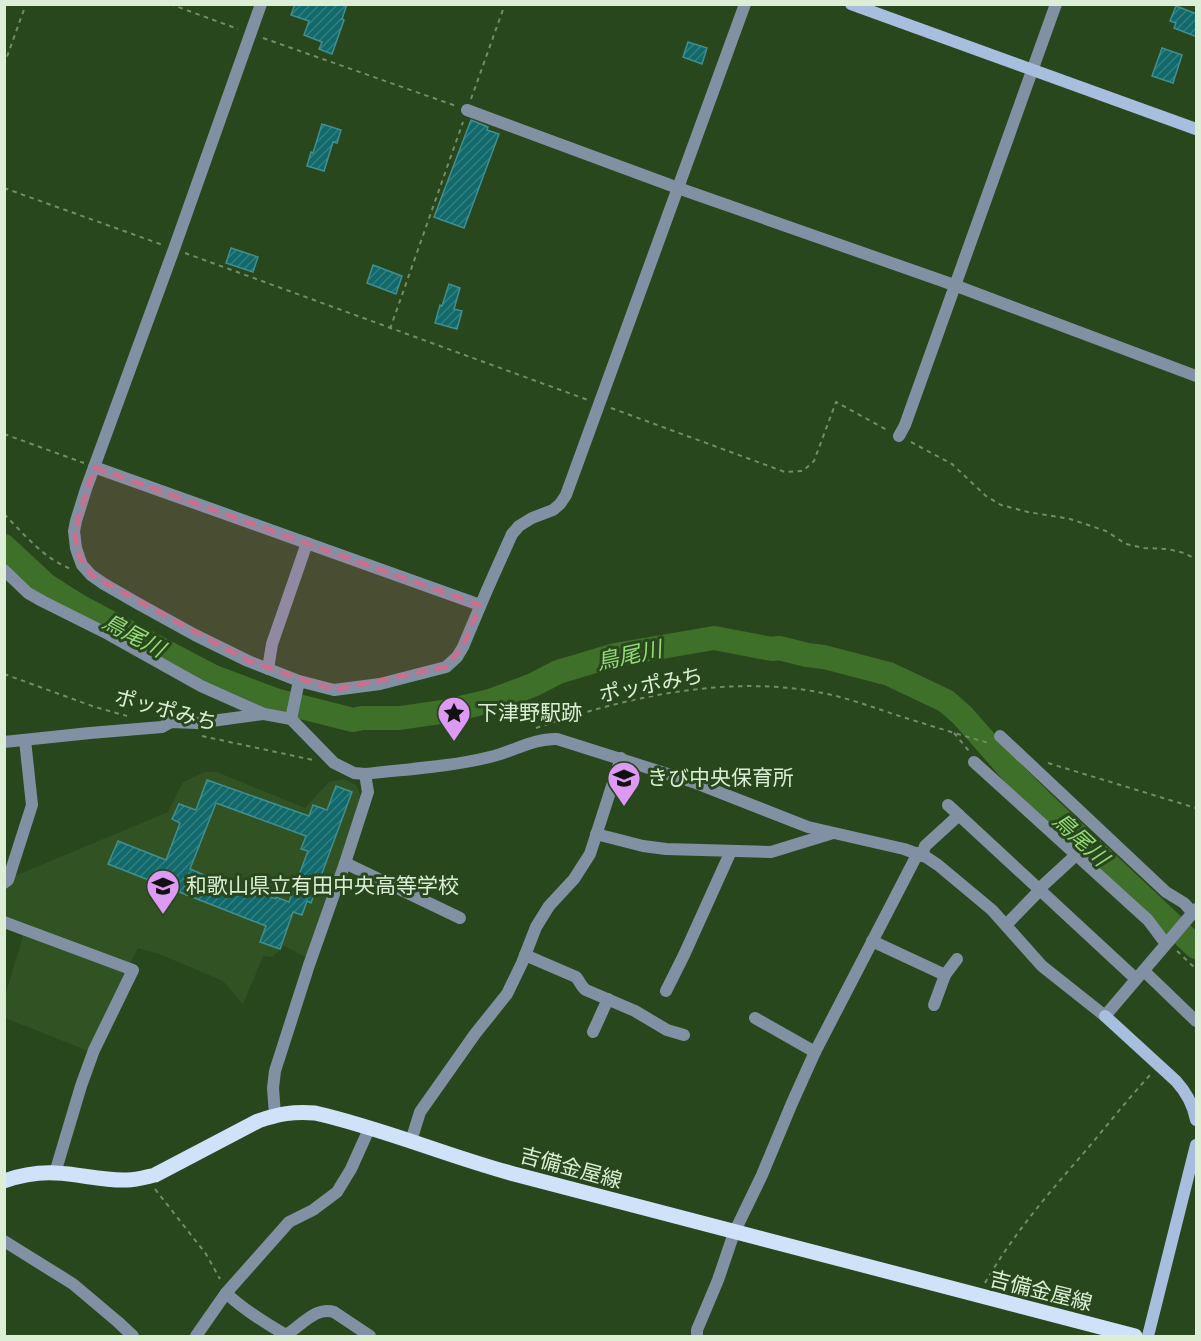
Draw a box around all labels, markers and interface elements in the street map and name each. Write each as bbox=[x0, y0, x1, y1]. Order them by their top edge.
water label: 鳥尾川 bbox=[99, 609, 171, 663]
water label: 鳥尾川 bbox=[594, 636, 666, 675]
street label: ポッポみち bbox=[597, 662, 705, 707]
street label: ポッポみち bbox=[112, 684, 220, 735]
place icon: 下津野駅跡 bbox=[436, 695, 472, 742]
place label: 下津野駅跡 bbox=[477, 700, 582, 725]
school or university icon: きび中央保育所 bbox=[606, 760, 642, 807]
place label: きび中央保育所 bbox=[647, 765, 794, 790]
water label: 鳥尾川 bbox=[1048, 808, 1115, 872]
school or university icon: 和歌山県立有田中央高等学校 bbox=[145, 868, 181, 915]
place label: 和歌山県立有田中央高等学校 bbox=[186, 873, 459, 898]
street label: 吉備金屋線 bbox=[517, 1142, 625, 1193]
street label: 吉備金屋線 bbox=[987, 1266, 1095, 1315]

